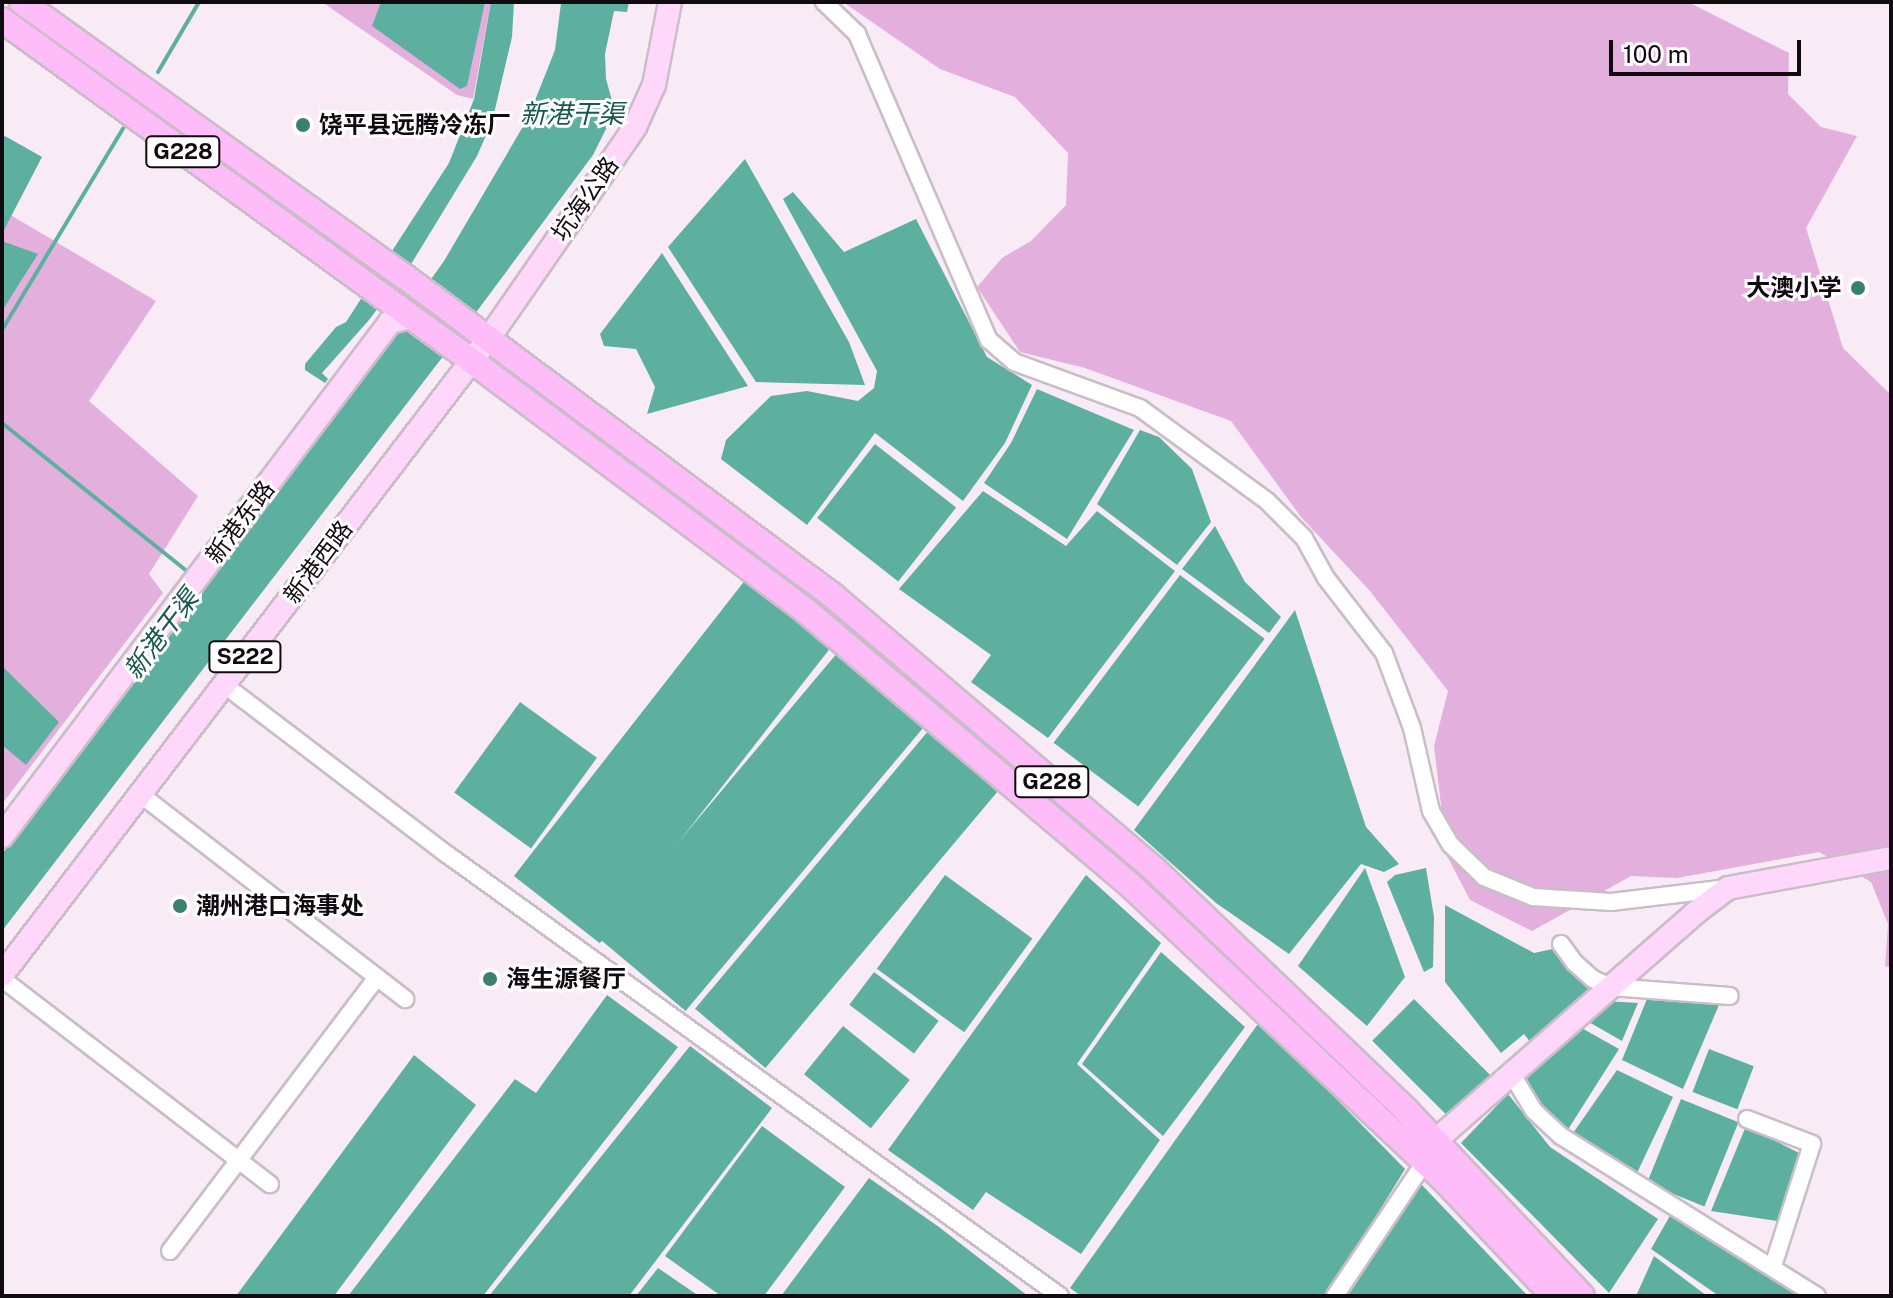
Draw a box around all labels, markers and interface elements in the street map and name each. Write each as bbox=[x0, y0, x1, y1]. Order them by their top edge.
scale bar bbox=[1613, 24, 1805, 74]
text: 100 m bbox=[1623, 40, 1689, 68]
water label: 新港干渠 bbox=[520, 98, 624, 130]
place label: 饶平县远腾冷冻厂 bbox=[319, 111, 511, 139]
marker: 饶平县远腾冷冻厂 bbox=[294, 116, 312, 134]
road number: G228 bbox=[145, 134, 221, 170]
street label: 坑海公路 bbox=[546, 151, 624, 247]
place label: 大澳小学 bbox=[1746, 274, 1842, 302]
marker: 大澳小学 bbox=[1849, 279, 1867, 297]
street label: 新港东路 bbox=[200, 475, 280, 569]
street label: 新港西路 bbox=[278, 515, 358, 609]
water label: 新港干渠 bbox=[117, 583, 205, 685]
road number: S222 bbox=[207, 639, 283, 675]
road number: G228 bbox=[1014, 764, 1090, 800]
place label: 潮州港口海事处 bbox=[196, 892, 364, 920]
marker: 潮州港口海事处 bbox=[171, 897, 189, 915]
place label: 海生源餐厅 bbox=[506, 965, 626, 993]
marker: 海生源餐厅 bbox=[481, 970, 499, 988]

